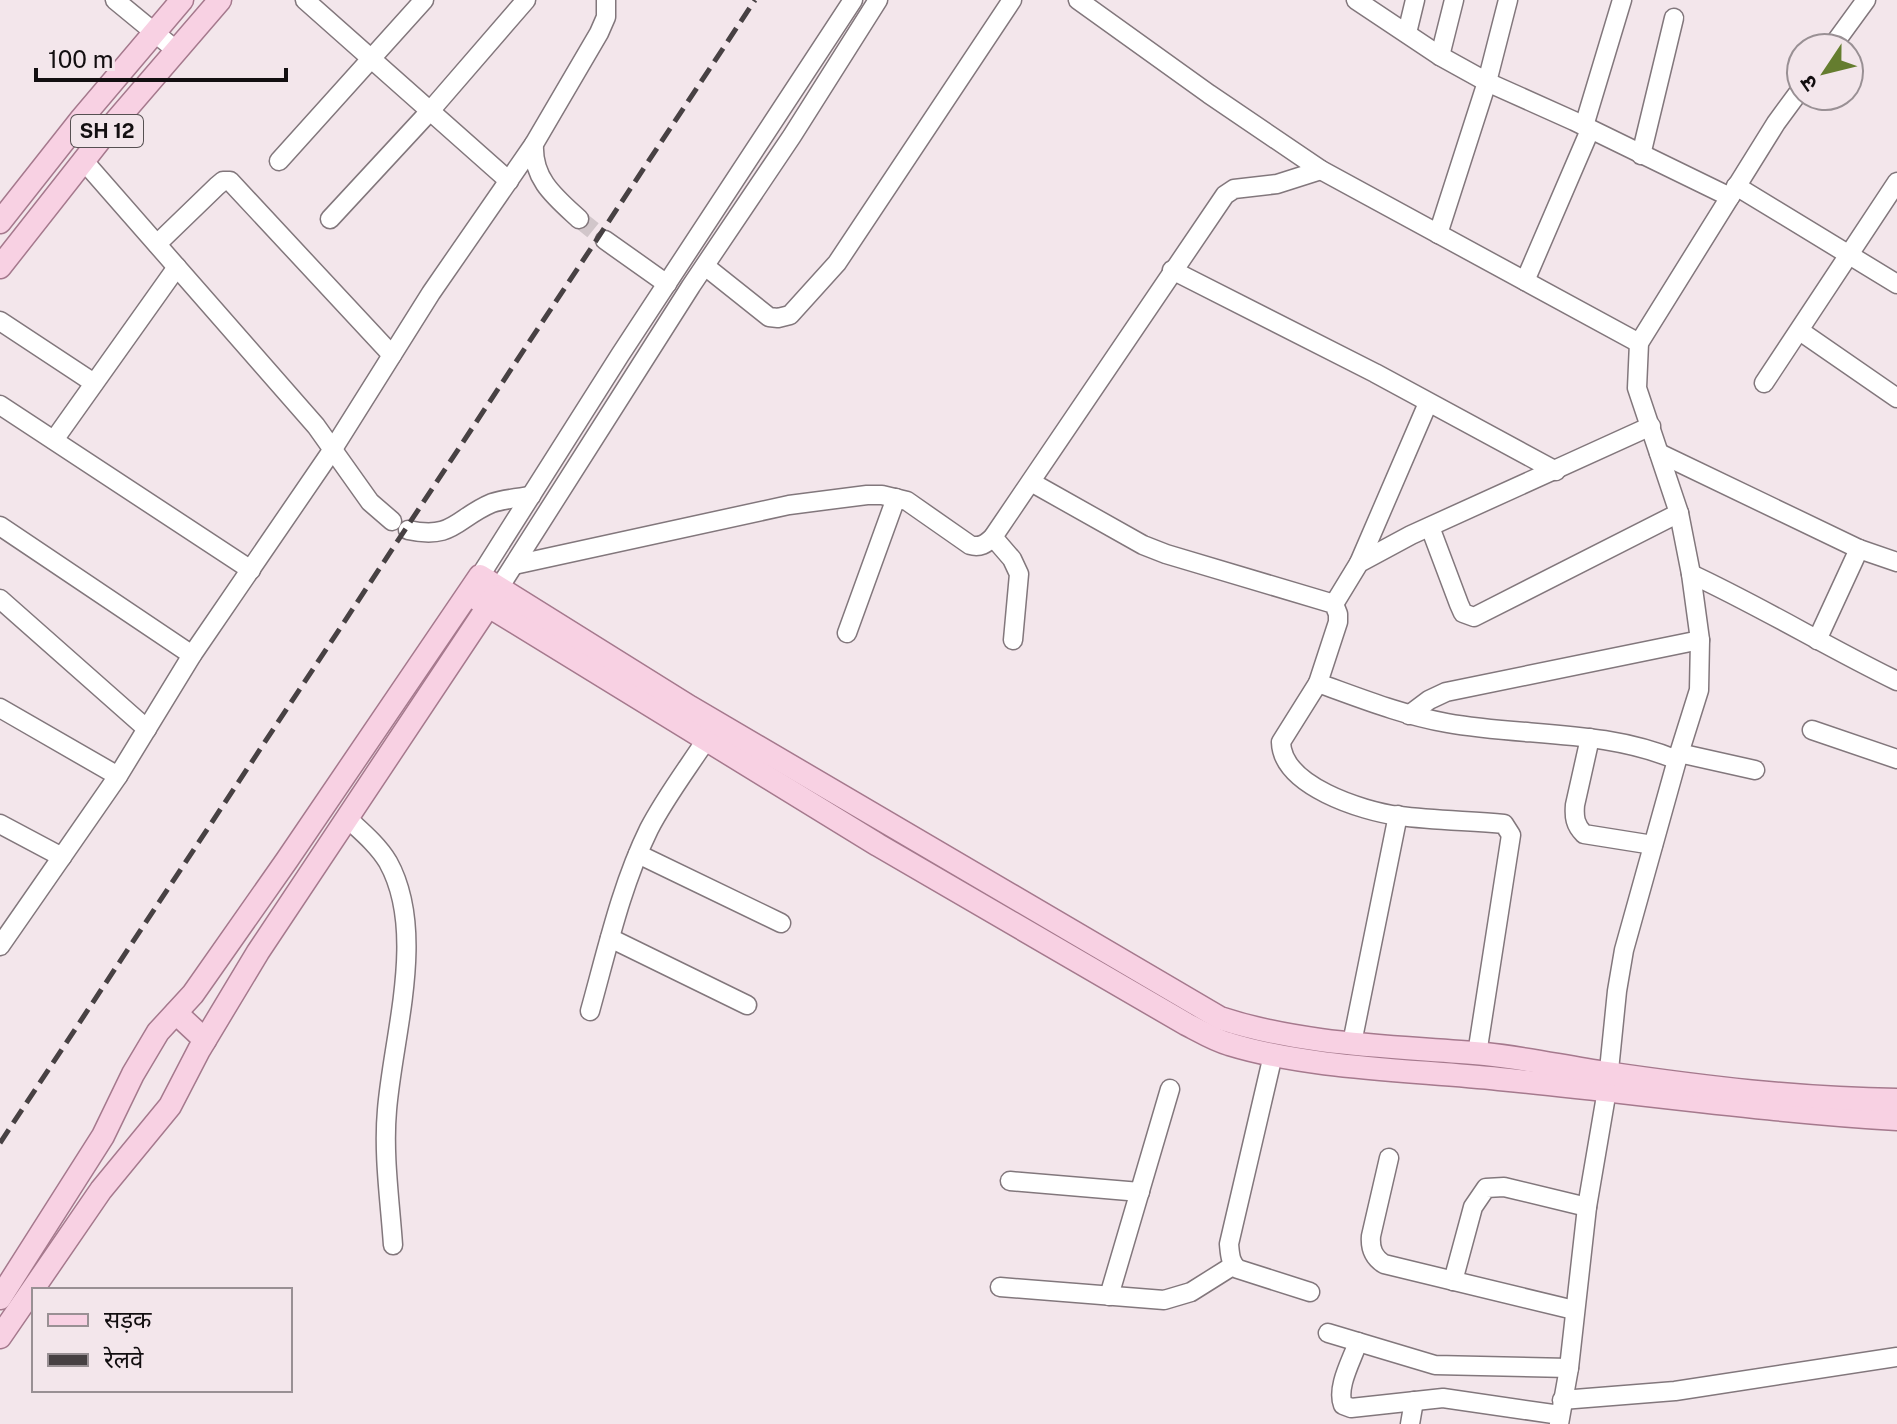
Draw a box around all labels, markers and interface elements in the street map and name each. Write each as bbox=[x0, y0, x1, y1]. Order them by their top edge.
scale bar bbox=[36, 32, 286, 82]
north arrow bbox=[1785, 32, 1865, 112]
text: 100 m bbox=[48, 45, 114, 73]
text: उ bbox=[1794, 70, 1823, 96]
road number: SH 12 bbox=[71, 115, 143, 147]
legend bbox=[32, 1288, 292, 1392]
text: सड़क bbox=[104, 1305, 152, 1333]
text: रेलवे bbox=[103, 1345, 144, 1373]

